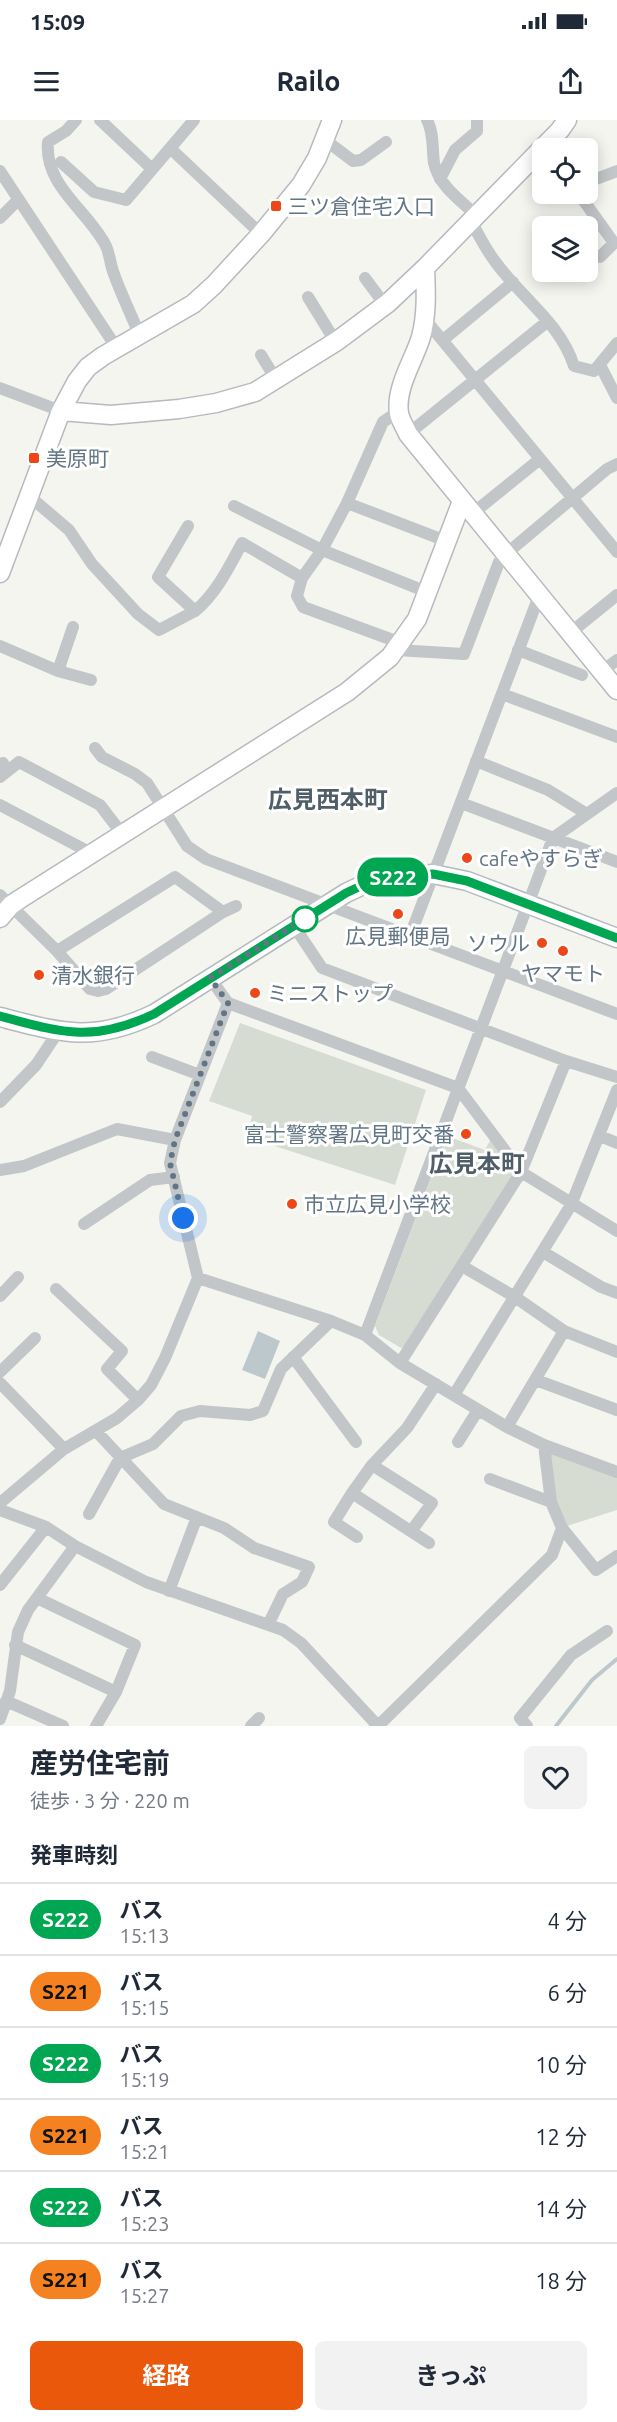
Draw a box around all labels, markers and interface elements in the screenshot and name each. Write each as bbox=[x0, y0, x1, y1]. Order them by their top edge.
text: 15:09 bbox=[30, 9, 85, 34]
icon: menu bbox=[30, 65, 63, 98]
icon: share bbox=[554, 65, 587, 98]
text: Railo bbox=[277, 66, 340, 96]
map controls bbox=[532, 138, 598, 282]
button: locate bbox=[532, 138, 598, 204]
place label: 三ツ倉住宅入口 bbox=[288, 194, 435, 218]
marker: 三ツ倉住宅入口 bbox=[269, 199, 283, 213]
button: layers bbox=[532, 216, 598, 282]
place label: 美原町 bbox=[46, 446, 109, 470]
marker: 美原町 bbox=[27, 451, 41, 465]
district label: 広見西本町 bbox=[268, 786, 388, 813]
place label: cafeやすらぎ bbox=[479, 846, 603, 870]
marker: cafeやすらぎ bbox=[460, 851, 474, 865]
line badge: S222 bbox=[351, 858, 435, 897]
text: S222 bbox=[369, 865, 417, 889]
unlabelled marker bbox=[292, 906, 318, 932]
marker: 広見郵便局 bbox=[391, 907, 405, 921]
place label: 広見郵便局 bbox=[346, 924, 451, 948]
place label: ソウル bbox=[467, 931, 530, 955]
marker: ソウル bbox=[535, 936, 549, 950]
marker: ヤマモト bbox=[556, 944, 570, 958]
place label: ヤマモト bbox=[521, 961, 605, 985]
place label: 清水銀行 bbox=[51, 963, 135, 987]
marker: 清水銀行 bbox=[32, 968, 46, 982]
place label: ミニストップ bbox=[267, 981, 393, 1005]
marker: ミニストップ bbox=[248, 986, 262, 1000]
place label: 富士警察署広見町交番 bbox=[244, 1122, 454, 1146]
marker: 富士警察署広見町交番 bbox=[459, 1127, 473, 1141]
district label: 広見本町 bbox=[429, 1150, 525, 1177]
place label: 市立広見小学校 bbox=[304, 1192, 451, 1216]
marker: 市立広見小学校 bbox=[285, 1197, 299, 1211]
your location bbox=[168, 1203, 198, 1233]
button: heart bbox=[524, 1746, 587, 1809]
text: 産労住宅前 bbox=[30, 1747, 170, 1778]
text: 徒歩 · 3 分 · 220 m bbox=[30, 1789, 190, 1812]
text: 発車時刻 bbox=[30, 1842, 118, 1867]
text: バス bbox=[119, 1897, 163, 1922]
text: S222 bbox=[42, 1907, 89, 1931]
text: 4 分 bbox=[548, 1908, 587, 1933]
text: 15:13 bbox=[119, 1924, 170, 1947]
text: バス bbox=[119, 1969, 163, 1994]
text: S221 bbox=[42, 1979, 89, 2003]
text: 6 分 bbox=[548, 1980, 587, 2005]
text: 15:15 bbox=[119, 1996, 170, 2019]
text: バス bbox=[119, 2041, 163, 2066]
text: S222 bbox=[42, 2051, 89, 2075]
text: 10 分 bbox=[535, 2052, 587, 2077]
text: 15:19 bbox=[119, 2068, 170, 2091]
text: バス bbox=[119, 2113, 163, 2138]
text: S221 bbox=[42, 2123, 89, 2147]
text: 12 分 bbox=[535, 2124, 587, 2149]
text: 15:21 bbox=[119, 2140, 170, 2163]
text: バス bbox=[119, 2185, 163, 2210]
text: S222 bbox=[42, 2195, 89, 2219]
text: 14 分 bbox=[535, 2196, 587, 2221]
text: 15:23 bbox=[119, 2212, 170, 2235]
text: バス bbox=[119, 2257, 163, 2282]
text: S221 bbox=[42, 2267, 89, 2291]
text: 18 分 bbox=[535, 2268, 587, 2293]
text: 15:27 bbox=[119, 2284, 170, 2307]
button: 経路 bbox=[30, 2341, 303, 2410]
button: きっぷ bbox=[315, 2341, 587, 2410]

